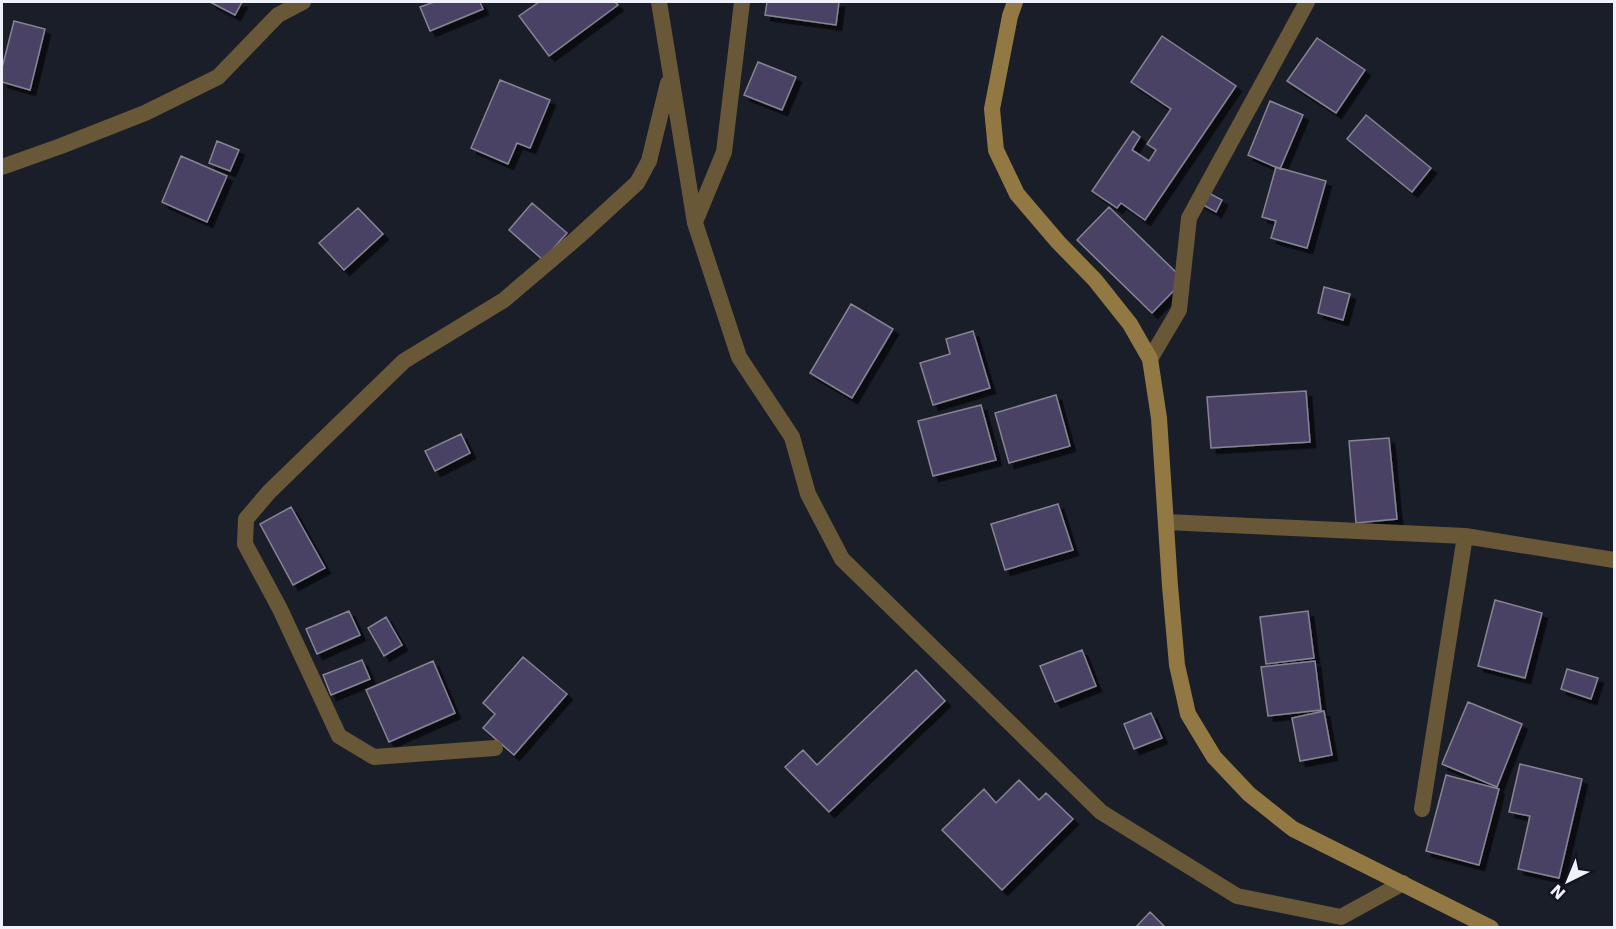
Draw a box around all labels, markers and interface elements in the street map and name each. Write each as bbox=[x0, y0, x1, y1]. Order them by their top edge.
north arrow bbox=[1538, 851, 1598, 911]
text: N bbox=[1547, 880, 1569, 903]

